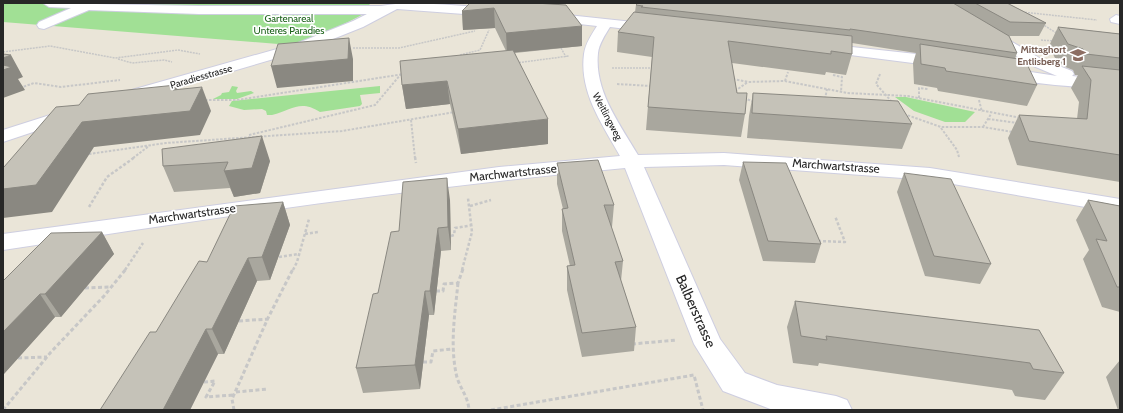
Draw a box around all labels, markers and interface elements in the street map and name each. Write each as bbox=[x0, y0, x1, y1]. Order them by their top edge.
park label: Gartenareal Unteres Paradies bbox=[254, 12, 324, 37]
place label: Mittaghort Entlisberg 1 bbox=[1017, 43, 1067, 68]
school or university icon: Mittaghort Entlisberg 1 bbox=[1069, 46, 1087, 64]
street label: Paradiesstrasse bbox=[169, 61, 234, 92]
street label: Weitlingweg bbox=[590, 90, 626, 143]
street label: Marchwartstrasse bbox=[792, 155, 880, 176]
street label: Marchwartstrasse bbox=[469, 160, 557, 185]
street label: Marchwartstrasse bbox=[147, 200, 236, 227]
street label: Balberstrasse bbox=[672, 272, 720, 350]

